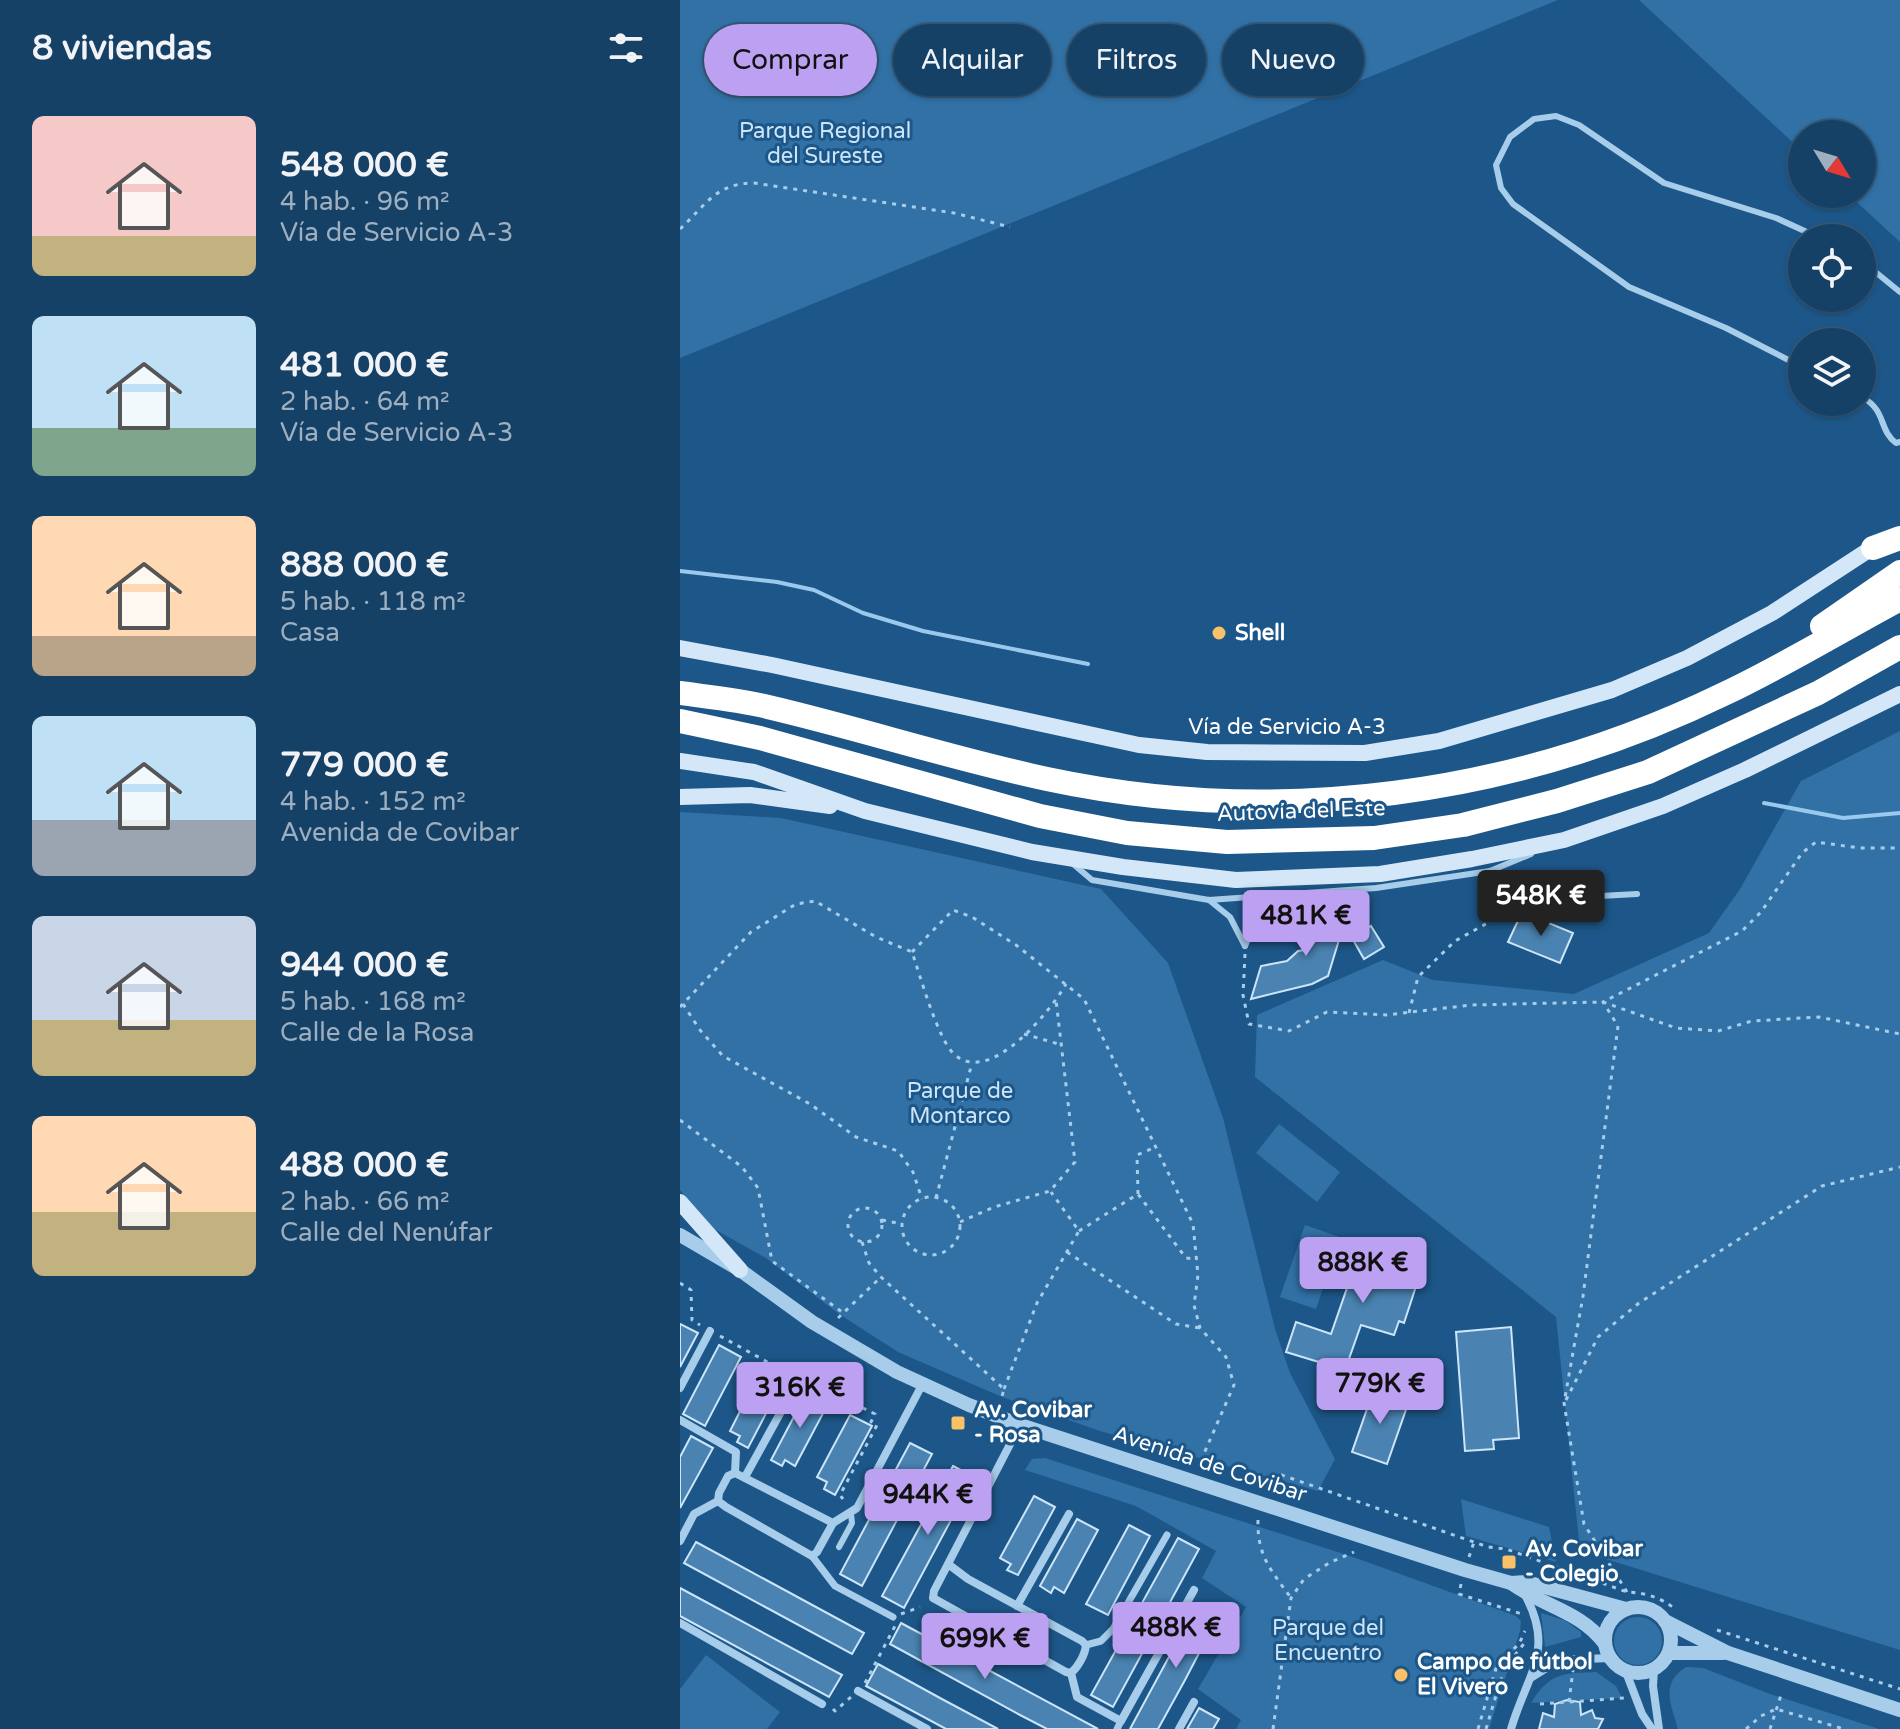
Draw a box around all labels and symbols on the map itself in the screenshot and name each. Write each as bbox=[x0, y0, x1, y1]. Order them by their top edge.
park label: Parque Regional del Sureste bbox=[739, 118, 911, 169]
north arrow bbox=[1788, 120, 1876, 208]
place label: Shell bbox=[1235, 620, 1285, 646]
marker: Shell bbox=[1210, 624, 1228, 642]
street label: Vía de Servicio A-3 bbox=[1188, 714, 1386, 740]
street label: Autovía del Este bbox=[1216, 795, 1386, 827]
pin: 548K € bbox=[1476, 870, 1606, 938]
pin: 481K € bbox=[1241, 890, 1371, 958]
park label: Parque de Montarco bbox=[907, 1078, 1013, 1129]
pin: 888K € bbox=[1298, 1237, 1428, 1305]
pin: 779K € bbox=[1315, 1358, 1445, 1426]
pin: 316K € bbox=[735, 1362, 865, 1430]
place label: Av. Covibar - Rosa bbox=[974, 1397, 1092, 1448]
marker: Av. Covibar - Rosa bbox=[949, 1414, 967, 1432]
street label: Avenida de Covibar bbox=[1110, 1420, 1311, 1508]
pin: 944K € bbox=[863, 1469, 993, 1537]
place label: Av. Covibar - Colegio bbox=[1525, 1536, 1643, 1587]
marker: Av. Covibar - Colegio bbox=[1500, 1553, 1518, 1571]
pin: 488K € bbox=[1111, 1602, 1241, 1670]
pin: 699K € bbox=[920, 1613, 1050, 1681]
park label: Parque del Encuentro bbox=[1272, 1615, 1384, 1666]
place label: Campo de fútbol El Vivero bbox=[1417, 1649, 1593, 1700]
marker: Campo de fútbol El Vivero bbox=[1392, 1666, 1410, 1684]

